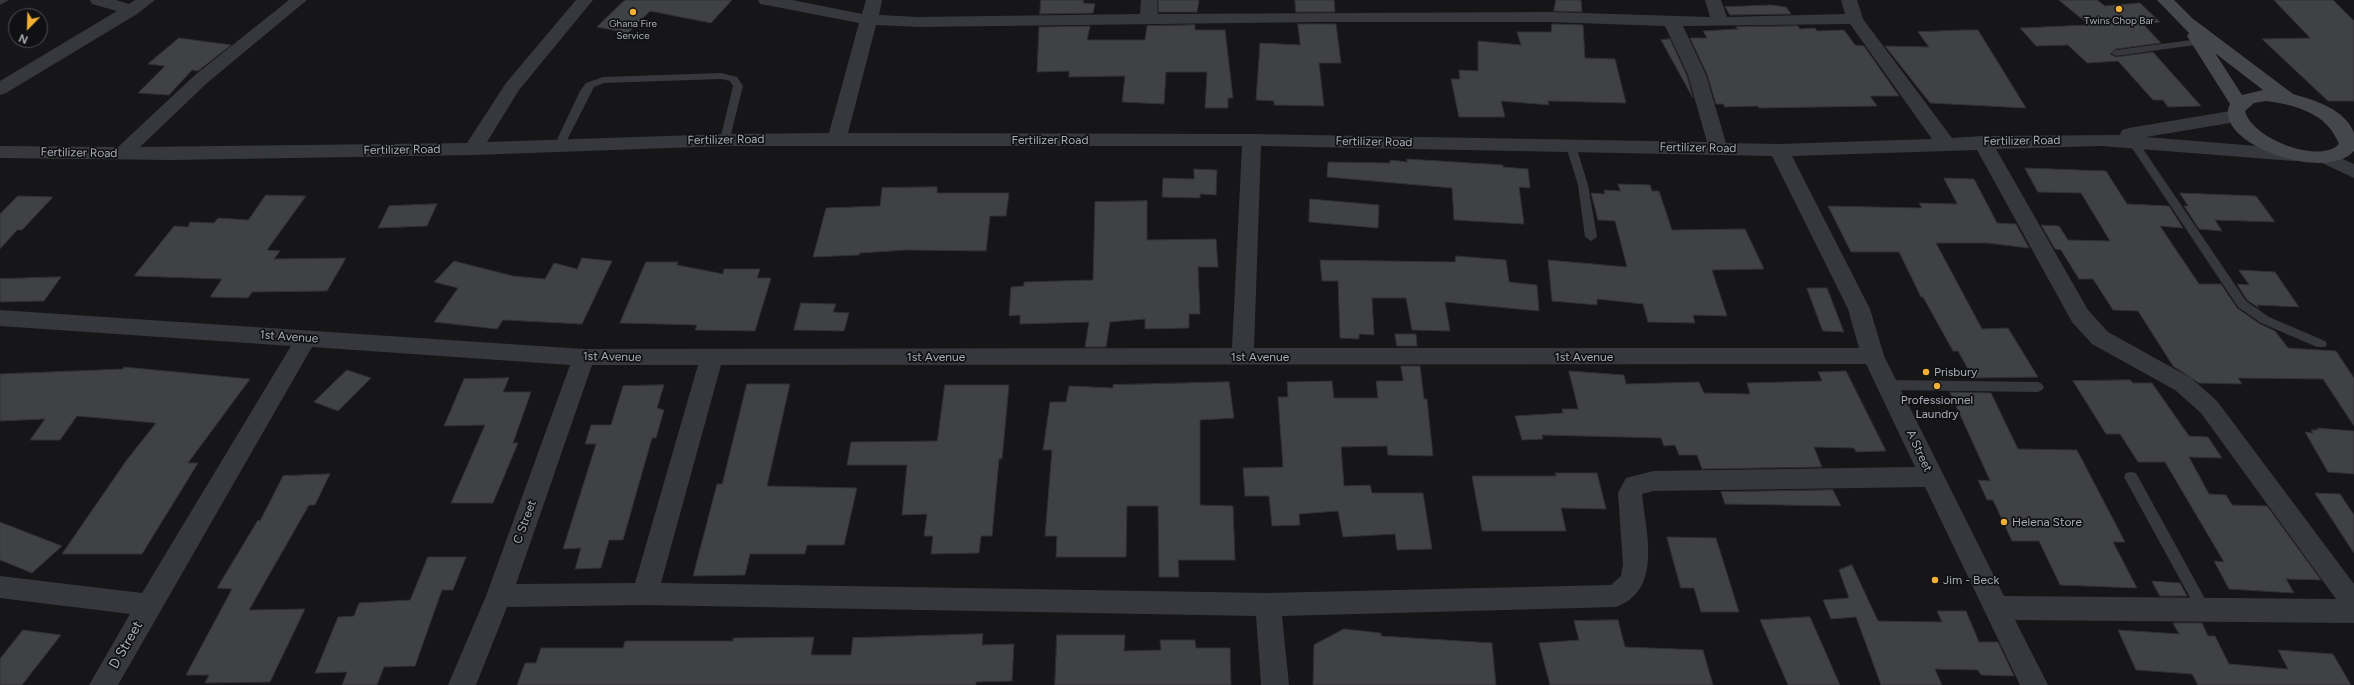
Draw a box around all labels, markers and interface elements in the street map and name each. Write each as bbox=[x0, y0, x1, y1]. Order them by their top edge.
marker: Twins Chop Bar bbox=[2114, 4, 2124, 14]
marker: Ghana Fire Service bbox=[628, 7, 638, 17]
north arrow bbox=[8, 8, 48, 48]
place label: Twins Chop Bar bbox=[2084, 15, 2154, 27]
place label: Ghana Fire Service bbox=[609, 18, 657, 42]
text: N bbox=[17, 31, 30, 46]
street label: Fertilizer Road bbox=[687, 132, 765, 148]
street label: Fertilizer Road bbox=[1012, 133, 1088, 147]
street label: Fertilizer Road bbox=[1983, 133, 2061, 149]
street label: Fertilizer Road bbox=[1335, 134, 1413, 150]
street label: Fertilizer Road bbox=[1659, 140, 1737, 156]
street label: Fertilizer Road bbox=[363, 142, 441, 158]
street label: Fertilizer Road bbox=[40, 145, 118, 161]
street label: 1st Avenue bbox=[259, 328, 319, 346]
street label: 1st Avenue bbox=[583, 349, 641, 365]
street label: 1st Avenue bbox=[907, 350, 965, 364]
street label: 1st Avenue bbox=[1231, 350, 1289, 364]
street label: 1st Avenue bbox=[1555, 350, 1613, 364]
place label: Prisbury bbox=[1934, 365, 1977, 379]
marker: Prisbury bbox=[1921, 367, 1931, 377]
marker: Professionnel Laundry bbox=[1932, 381, 1942, 391]
place label: Professionnel Laundry bbox=[1901, 393, 1973, 421]
street label: A Street bbox=[1903, 428, 1935, 474]
street label: C Street bbox=[511, 498, 539, 546]
place label: Helena Store bbox=[2012, 515, 2082, 529]
marker: Helena Store bbox=[1999, 517, 2009, 527]
place label: Jim - Beck bbox=[1943, 573, 1999, 587]
marker: Jim - Beck bbox=[1930, 575, 1940, 585]
street label: D Street bbox=[106, 618, 146, 672]

